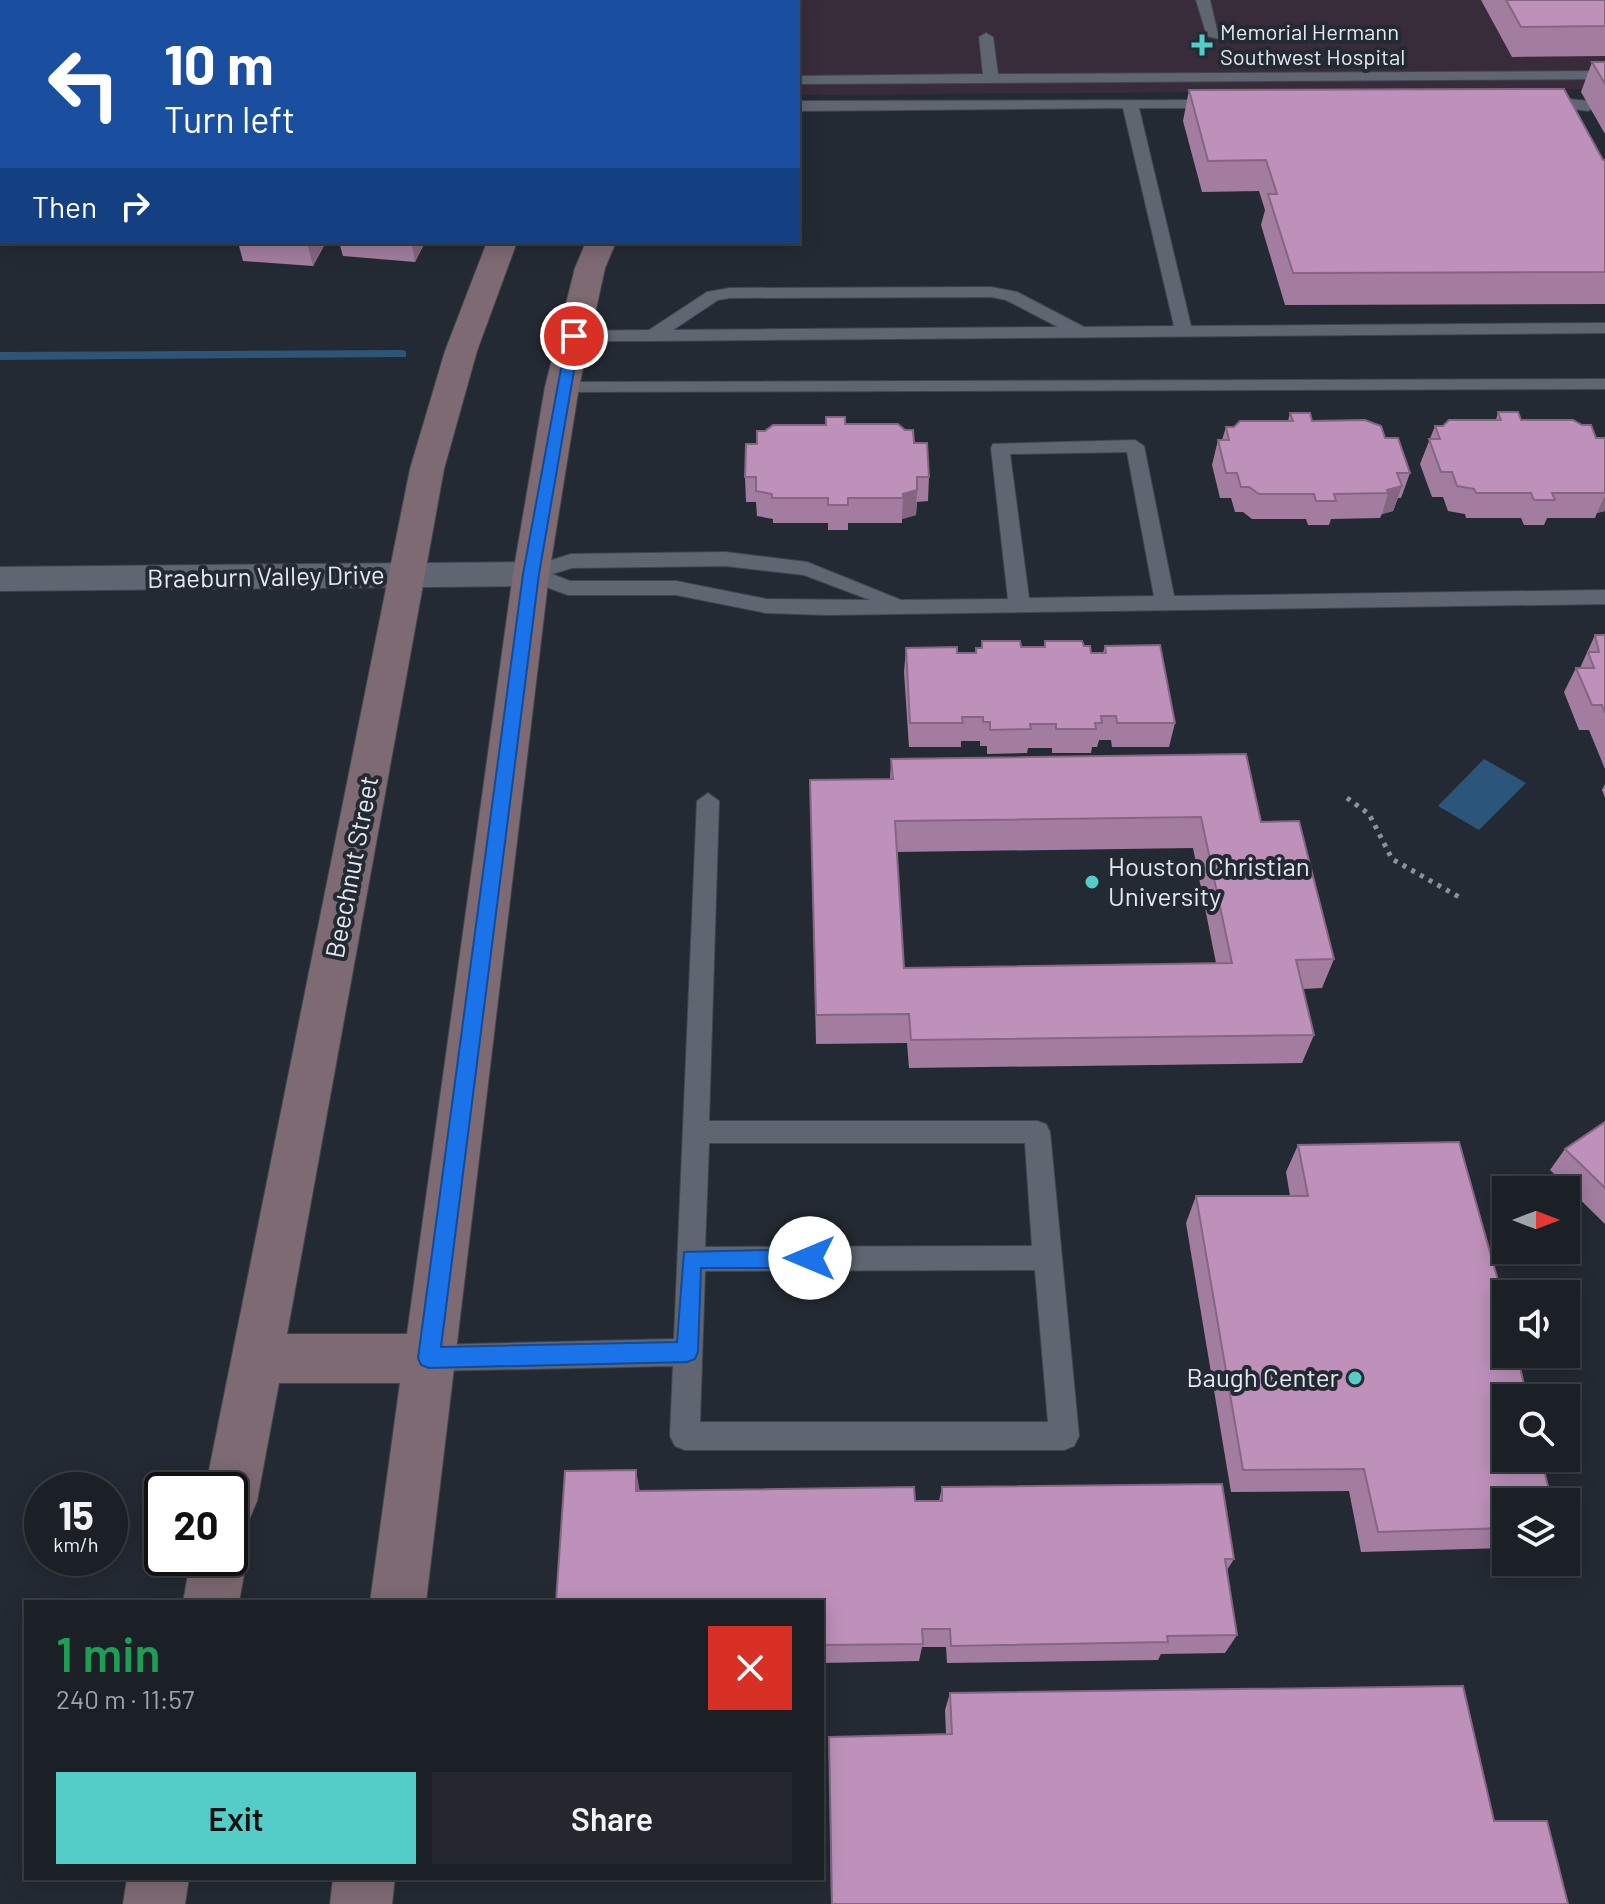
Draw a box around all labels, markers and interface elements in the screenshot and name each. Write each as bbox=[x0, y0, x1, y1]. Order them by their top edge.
place label: Memorial Hermann Southwest Hospital bbox=[1220, 18, 1405, 69]
text: 10 m bbox=[164, 29, 274, 96]
icon: left bbox=[32, 32, 136, 136]
marker: Memorial Hermann Southwest Hospital bbox=[1191, 34, 1213, 56]
text: Turn left bbox=[164, 97, 295, 140]
icon: right bbox=[113, 184, 157, 228]
text: Then bbox=[32, 188, 97, 224]
pin bbox=[540, 302, 608, 370]
icon: arrive bbox=[552, 314, 596, 358]
street label: Braeburn Valley Drive bbox=[147, 558, 385, 593]
street label: Beechnut Street bbox=[318, 773, 383, 961]
place label: Houston Christian University bbox=[1108, 850, 1310, 911]
marker: Houston Christian University bbox=[1083, 873, 1101, 891]
north arrow bbox=[1492, 1176, 1580, 1264]
map controls bbox=[1492, 1176, 1580, 1576]
position arrow bbox=[768, 1216, 852, 1300]
button: sound bbox=[1492, 1280, 1580, 1368]
place label: Baugh Center bbox=[1186, 1361, 1340, 1392]
marker: Baugh Center bbox=[1346, 1369, 1364, 1387]
button: search bbox=[1492, 1384, 1580, 1472]
speed limit sign: 20 bbox=[144, 1472, 248, 1576]
button: layers bbox=[1492, 1488, 1580, 1576]
text: 15 bbox=[58, 1490, 94, 1538]
text: km/h bbox=[53, 1532, 99, 1556]
text: 1 min bbox=[56, 1624, 161, 1682]
button: close bbox=[708, 1626, 792, 1710]
text: 240 m · 11:57 bbox=[56, 1683, 194, 1714]
button: Exit bbox=[56, 1772, 416, 1864]
button: Share bbox=[432, 1772, 792, 1864]

